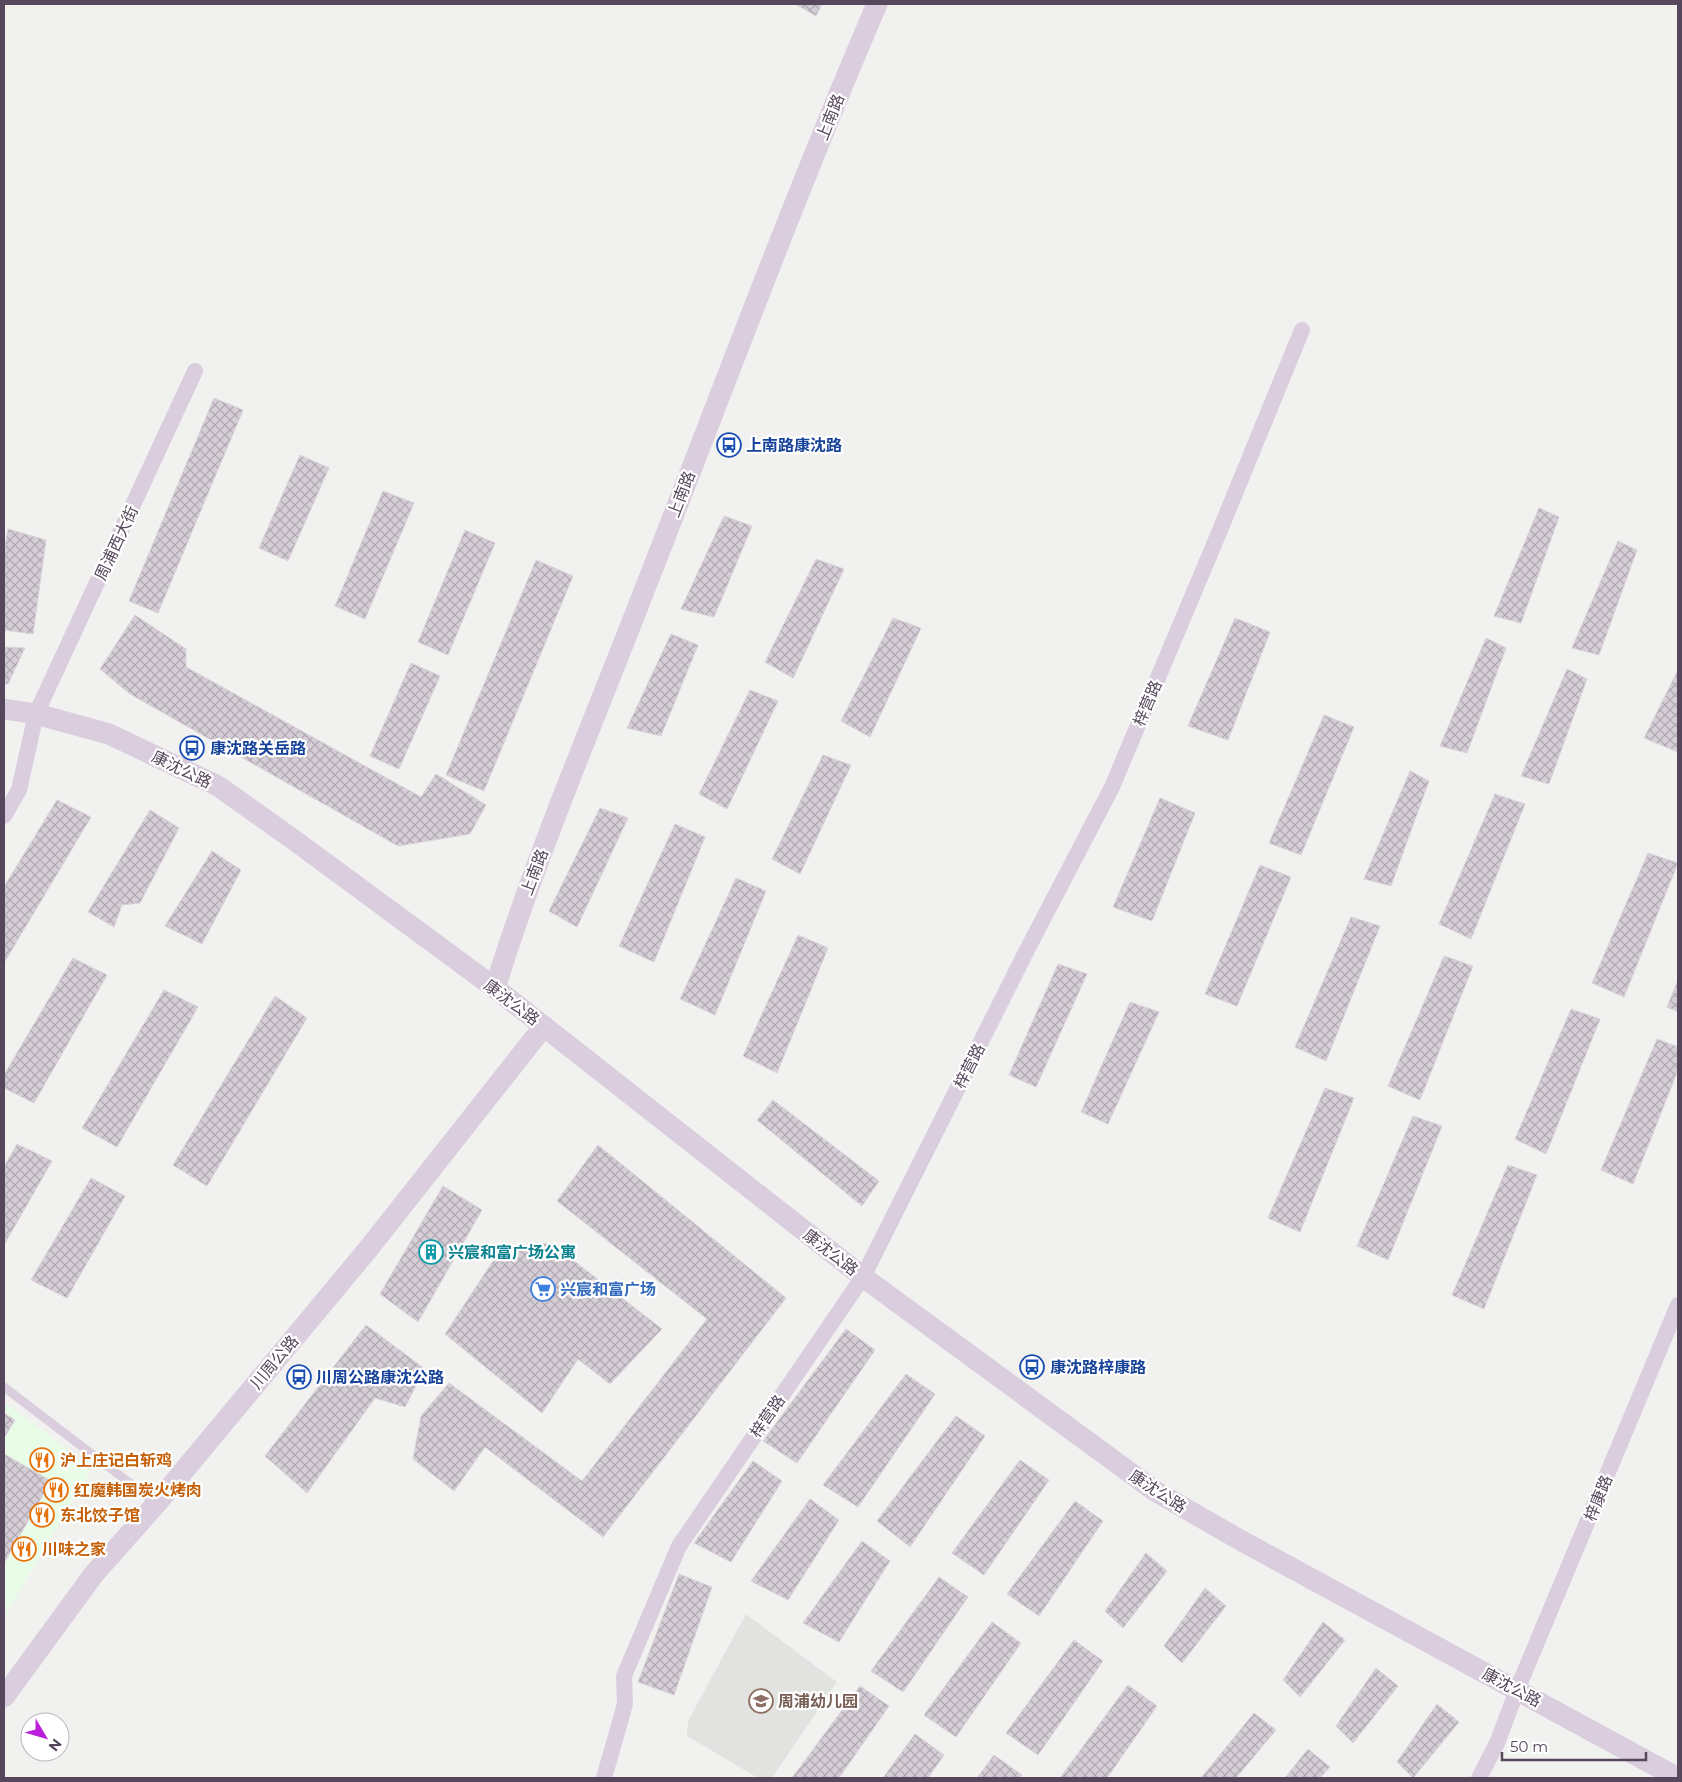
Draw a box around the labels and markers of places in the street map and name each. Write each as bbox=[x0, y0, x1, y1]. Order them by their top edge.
bus stop icon: 上南路康沈路 bbox=[716, 432, 742, 458]
place label: 上南路康沈路 bbox=[746, 436, 842, 455]
bus stop icon: 康沈路关岳路 bbox=[179, 735, 205, 761]
place label: 康沈路关岳路 bbox=[210, 739, 306, 758]
building icon: 兴宸和富广场公寓 bbox=[418, 1239, 444, 1265]
place label: 兴宸和富广场公寓 bbox=[448, 1243, 576, 1262]
supermarket icon: 兴宸和富广场 bbox=[530, 1276, 556, 1302]
place label: 兴宸和富广场 bbox=[560, 1280, 656, 1299]
bus stop icon: 康沈路梓康路 bbox=[1019, 1354, 1045, 1380]
place label: 康沈路梓康路 bbox=[1050, 1358, 1146, 1377]
bus stop icon: 川周公路康沈公路 bbox=[286, 1364, 312, 1390]
place label: 川周公路康沈公路 bbox=[316, 1368, 444, 1387]
restaurant icon: 沪上庄记白斩鸡 bbox=[29, 1447, 55, 1473]
place label: 沪上庄记白斩鸡 bbox=[60, 1451, 172, 1470]
restaurant icon: 红魔韩国炭火烤肉 bbox=[43, 1477, 69, 1503]
place label: 红魔韩国炭火烤肉 bbox=[74, 1481, 202, 1500]
restaurant icon: 东北饺子馆 bbox=[29, 1502, 55, 1528]
place label: 东北饺子馆 bbox=[60, 1506, 140, 1525]
restaurant icon: 川味之家 bbox=[11, 1536, 37, 1562]
place label: 川味之家 bbox=[42, 1540, 106, 1559]
school or university icon: 周浦幼儿园 bbox=[748, 1688, 774, 1714]
place label: 周浦幼儿园 bbox=[778, 1692, 858, 1711]

